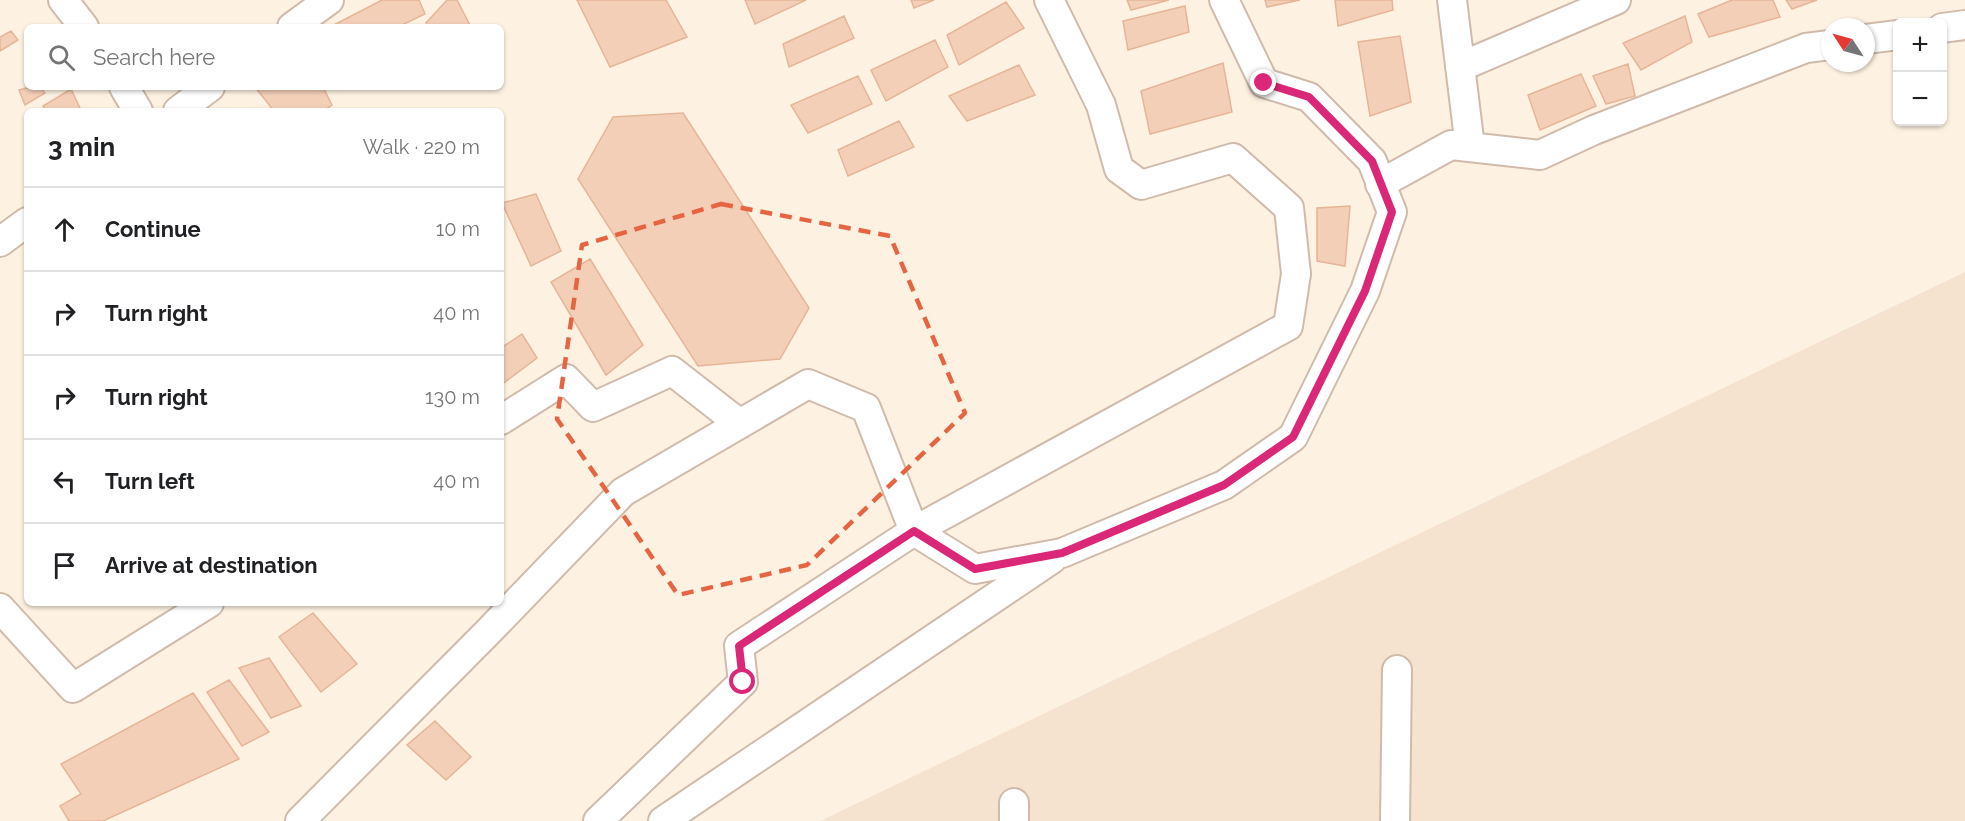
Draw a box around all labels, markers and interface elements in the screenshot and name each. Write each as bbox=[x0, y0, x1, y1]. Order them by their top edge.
north arrow bbox=[1821, 18, 1875, 72]
map controls bbox=[1893, 18, 1947, 126]
button: + bbox=[1893, 18, 1947, 72]
search box bbox=[24, 24, 504, 90]
icon: search bbox=[45, 41, 78, 74]
text: Search here bbox=[93, 44, 215, 70]
route end bbox=[1250, 69, 1276, 95]
button: − bbox=[1893, 72, 1947, 126]
text: 3 min bbox=[48, 132, 115, 162]
text: Walk · 220 m bbox=[363, 135, 480, 159]
icon: ahead bbox=[48, 213, 81, 246]
text: Continue bbox=[105, 216, 201, 242]
text: 10 m bbox=[436, 217, 480, 241]
icon: right bbox=[48, 297, 81, 330]
text: Turn right bbox=[105, 300, 208, 326]
text: 40 m bbox=[433, 301, 480, 325]
icon: right bbox=[48, 381, 81, 414]
text: Turn right bbox=[105, 384, 208, 410]
text: 130 m bbox=[425, 385, 480, 409]
icon: left bbox=[48, 465, 81, 498]
text: Turn left bbox=[105, 468, 195, 494]
text: 40 m bbox=[433, 469, 480, 493]
icon: arrive bbox=[48, 549, 81, 582]
text: Arrive at destination bbox=[105, 552, 318, 578]
route start bbox=[729, 668, 755, 694]

